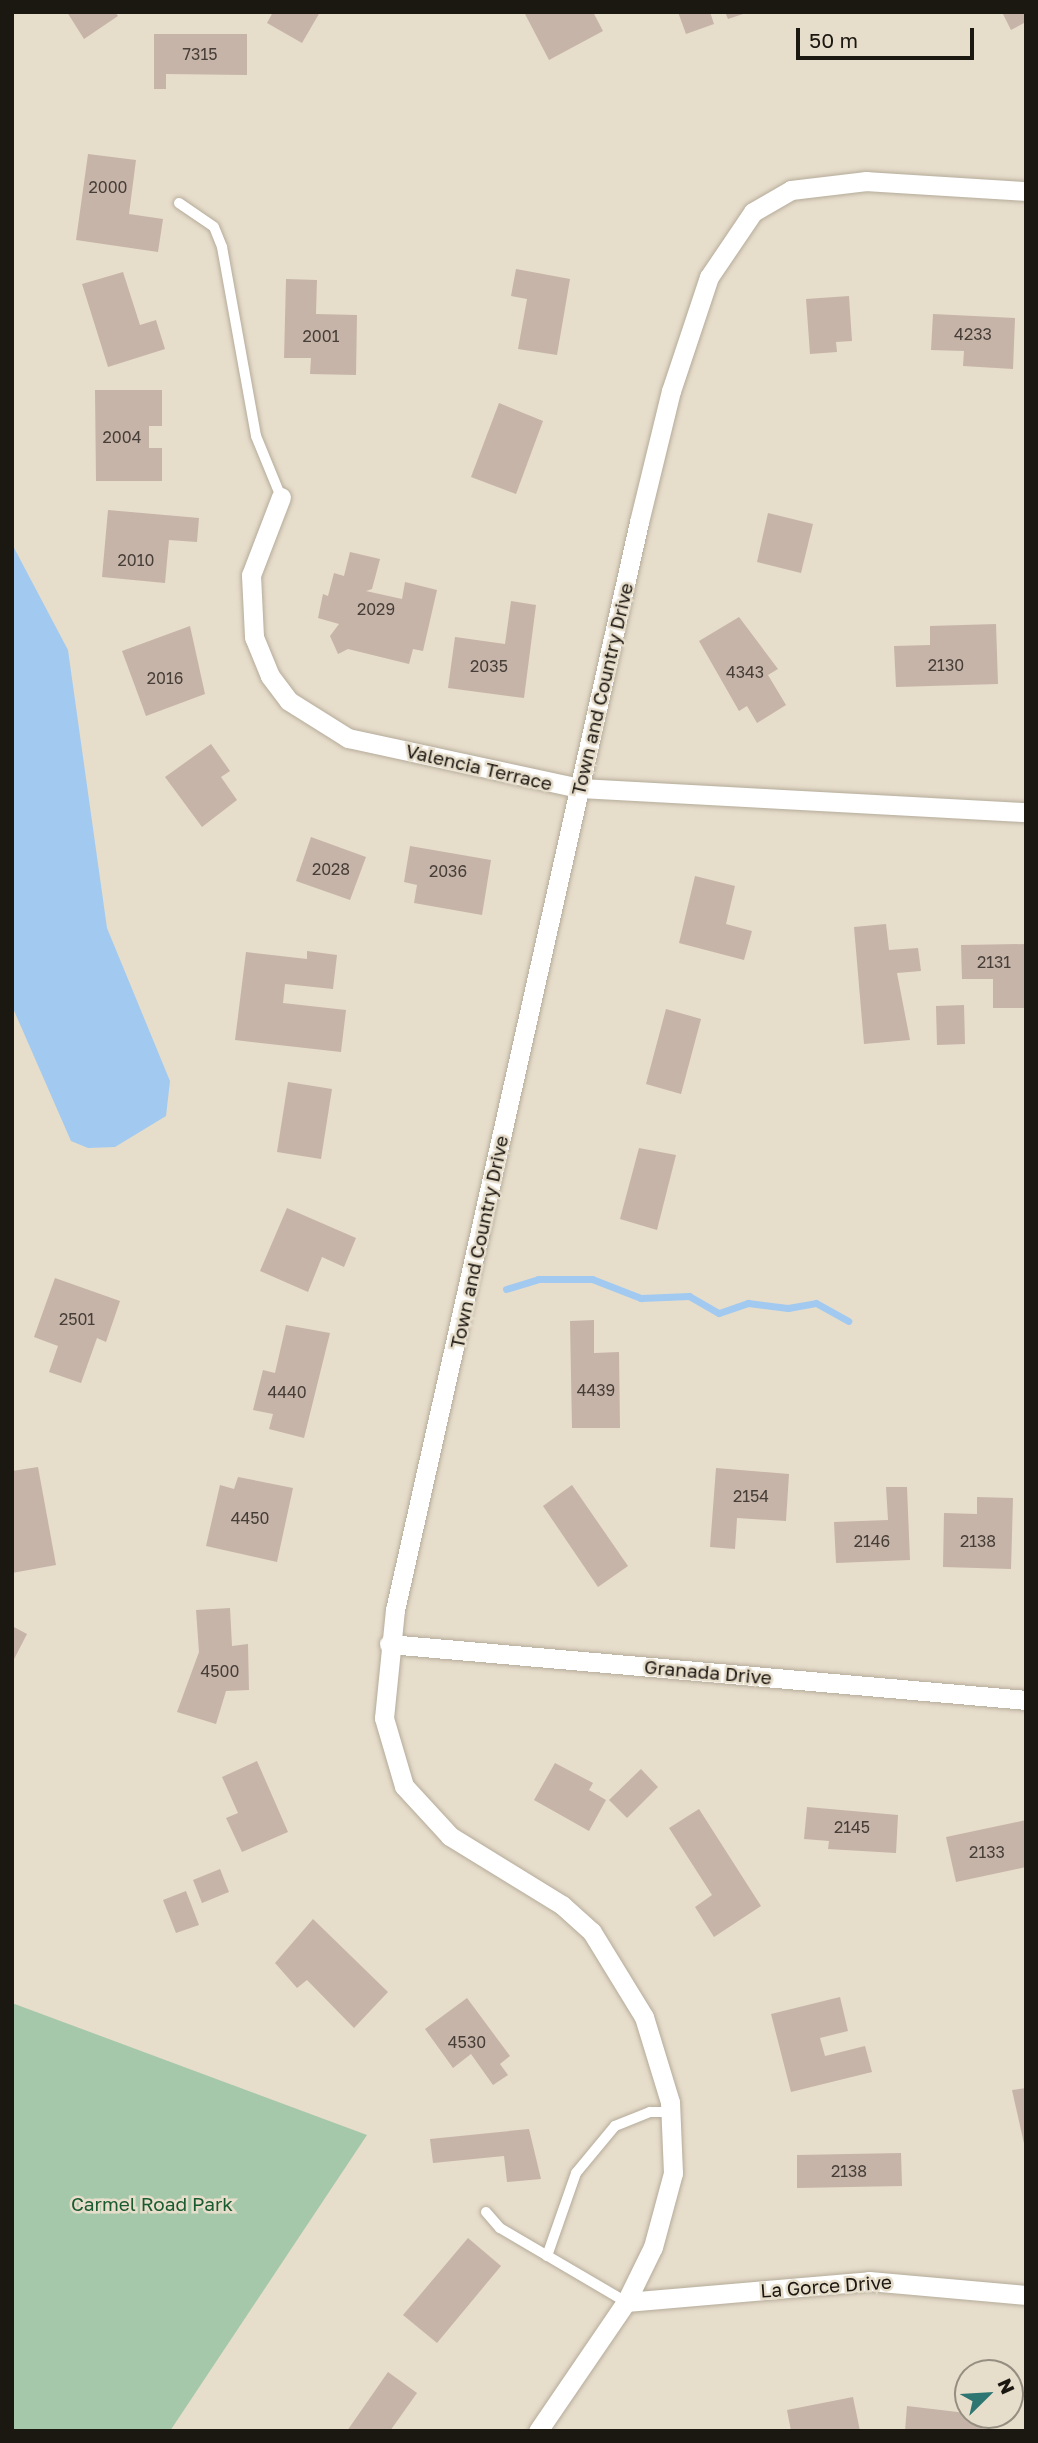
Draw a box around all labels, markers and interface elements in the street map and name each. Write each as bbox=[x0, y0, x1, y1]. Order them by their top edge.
scale bar bbox=[800, 14, 978, 58]
text: 50 m bbox=[809, 27, 858, 53]
house number: 7315 bbox=[183, 44, 217, 64]
house number: 2000 bbox=[88, 177, 128, 197]
house number: 4233 bbox=[954, 324, 992, 344]
house number: 2001 bbox=[303, 326, 339, 346]
house number: 2004 bbox=[103, 427, 141, 447]
house number: 2010 bbox=[118, 550, 154, 570]
street label: Town and Country Drive bbox=[566, 581, 638, 797]
house number: 2029 bbox=[357, 599, 395, 619]
house number: 2130 bbox=[928, 655, 964, 675]
house number: 2035 bbox=[470, 656, 508, 676]
house number: 4343 bbox=[726, 662, 764, 682]
house number: 2016 bbox=[147, 668, 183, 688]
street label: Valencia Terrace bbox=[404, 739, 554, 795]
house number: 2028 bbox=[312, 859, 350, 879]
house number: 2036 bbox=[429, 861, 467, 881]
house number: 2131 bbox=[977, 952, 1011, 972]
street label: Town and Country Drive bbox=[445, 1133, 513, 1351]
house number: 2501 bbox=[59, 1309, 95, 1329]
house number: 4439 bbox=[577, 1380, 615, 1400]
house number: 4440 bbox=[267, 1382, 307, 1402]
house number: 2154 bbox=[733, 1486, 769, 1506]
house number: 4450 bbox=[231, 1508, 269, 1528]
house number: 2146 bbox=[854, 1531, 890, 1551]
house number: 2138 bbox=[960, 1531, 996, 1551]
street label: Granada Drive bbox=[643, 1655, 773, 1689]
house number: 4500 bbox=[201, 1661, 239, 1681]
house number: 2145 bbox=[834, 1817, 870, 1837]
house number: 2133 bbox=[969, 1842, 1005, 1862]
house number: 4530 bbox=[448, 2032, 486, 2052]
house number: 2138 bbox=[831, 2161, 867, 2181]
park label: Carmel Road Park bbox=[71, 2193, 233, 2215]
street label: La Gorce Drive bbox=[760, 2270, 892, 2302]
north arrow bbox=[954, 2359, 1024, 2429]
text: N bbox=[993, 2375, 1020, 2397]

